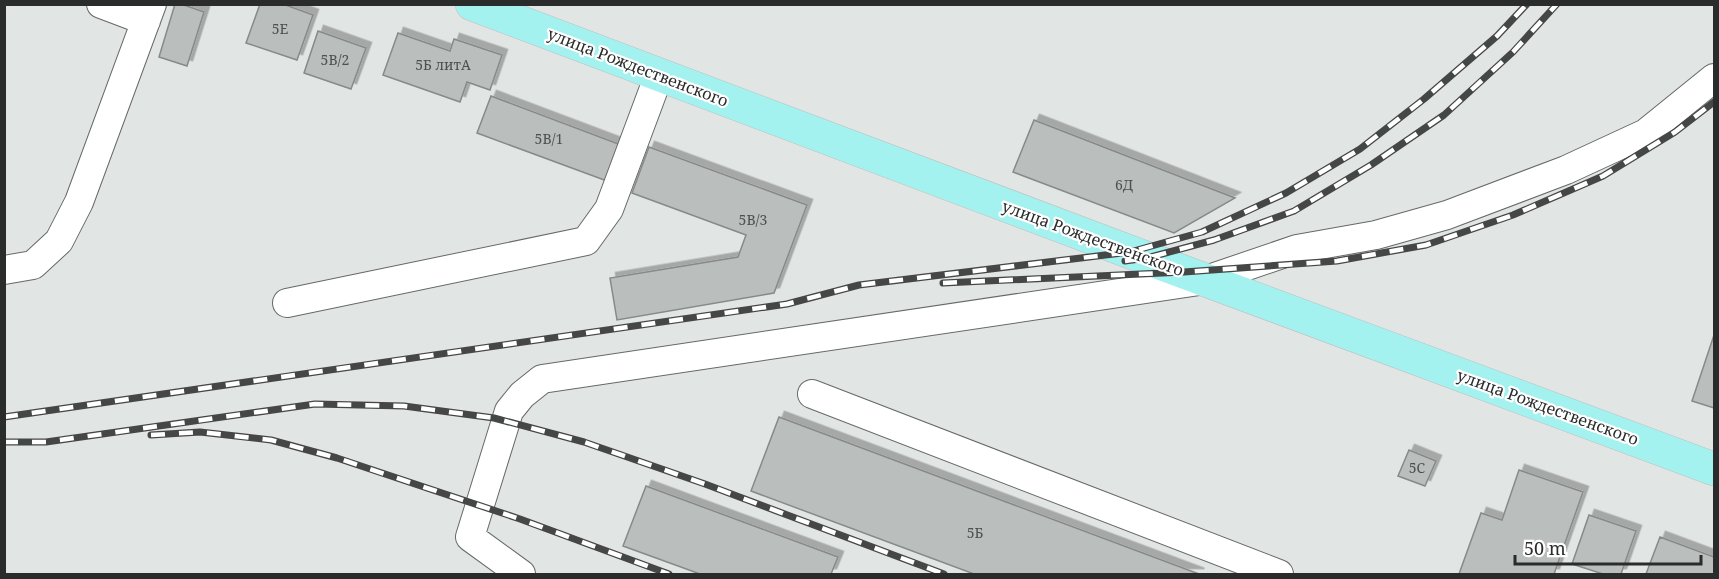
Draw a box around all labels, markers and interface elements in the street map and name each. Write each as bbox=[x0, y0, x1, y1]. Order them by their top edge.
house number: 5Е bbox=[272, 19, 289, 38]
street label: улица Рождественского bbox=[545, 22, 731, 112]
house number: 5В/2 bbox=[321, 50, 349, 69]
house number: 5Б литА bbox=[415, 55, 471, 74]
house number: 5В/1 bbox=[535, 129, 563, 148]
house number: 6Д bbox=[1115, 175, 1133, 194]
street label: улица Рождественского bbox=[999, 195, 1187, 281]
house number: 5В/3 bbox=[739, 210, 768, 229]
street label: улица Рождественского bbox=[1454, 364, 1642, 450]
house number: 5С bbox=[1409, 458, 1426, 477]
house number: 5Б bbox=[967, 523, 983, 542]
scale bar bbox=[1515, 528, 1701, 566]
text: 50 m bbox=[1524, 536, 1566, 560]

